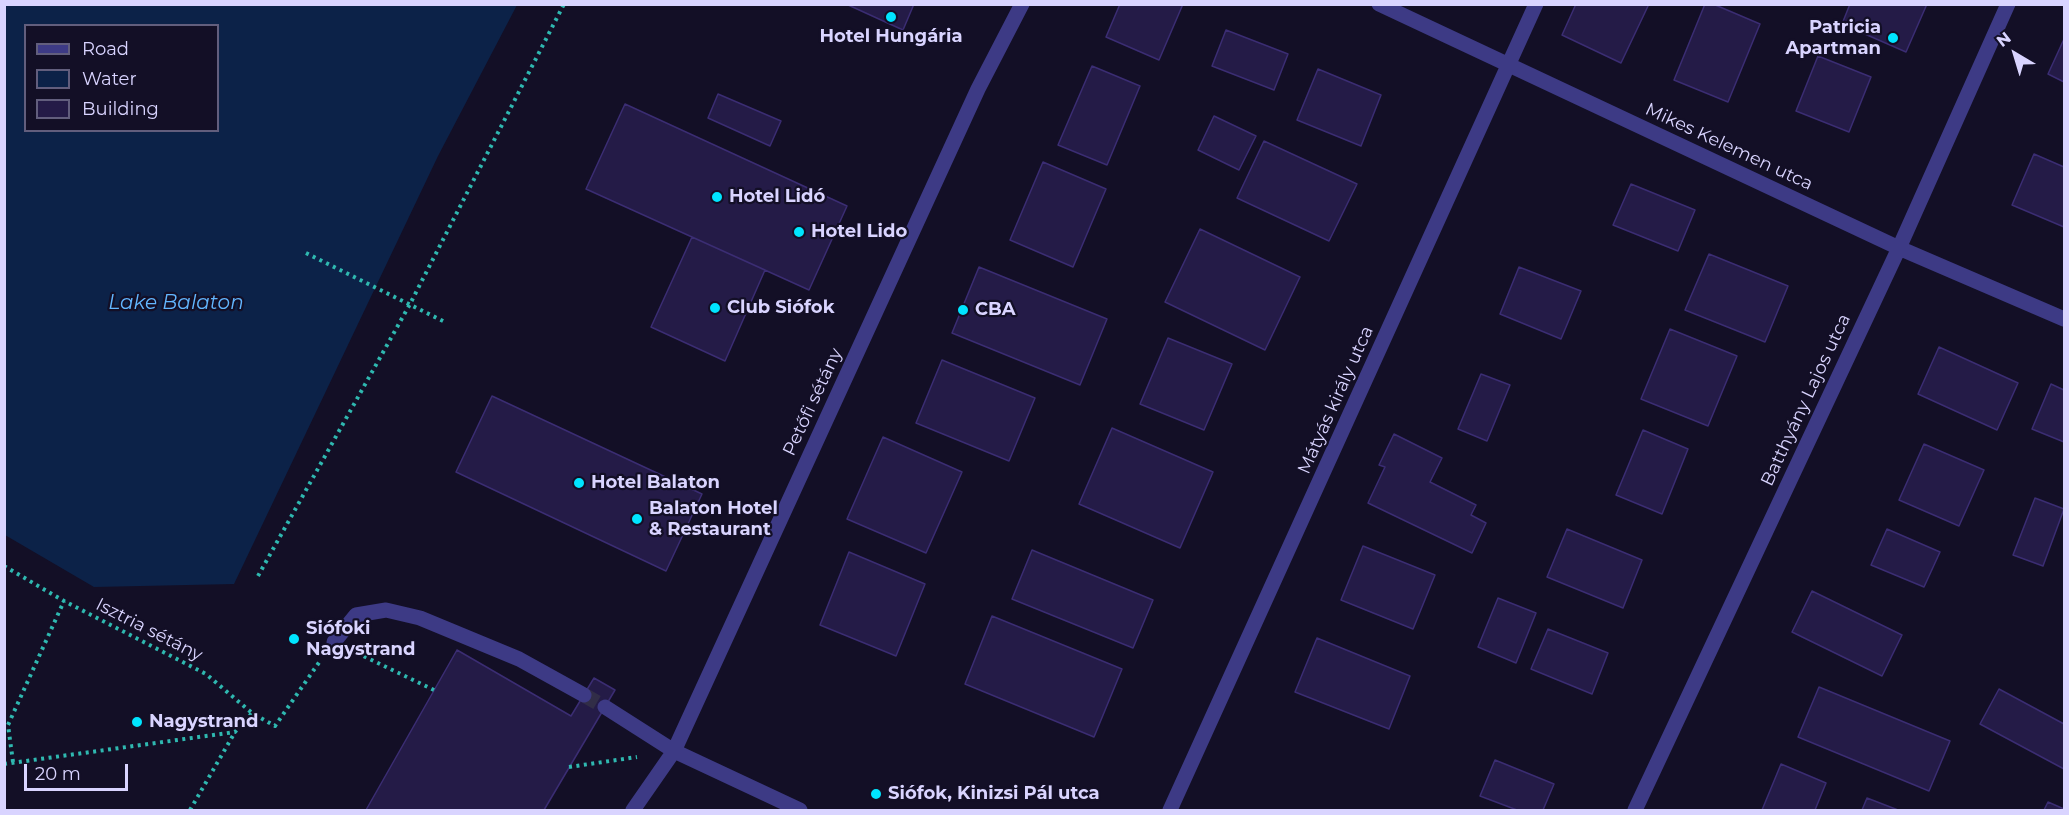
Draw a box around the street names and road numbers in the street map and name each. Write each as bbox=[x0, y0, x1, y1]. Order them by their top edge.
street label: Mikes Kelemen utca bbox=[1642, 99, 1816, 195]
street label: Batthyány Lajos utca bbox=[1757, 310, 1855, 490]
street label: Mátyás király utca bbox=[1294, 323, 1378, 477]
street label: Petőfi sétány bbox=[779, 345, 847, 459]
street label: Isztria sétány bbox=[92, 594, 206, 666]

